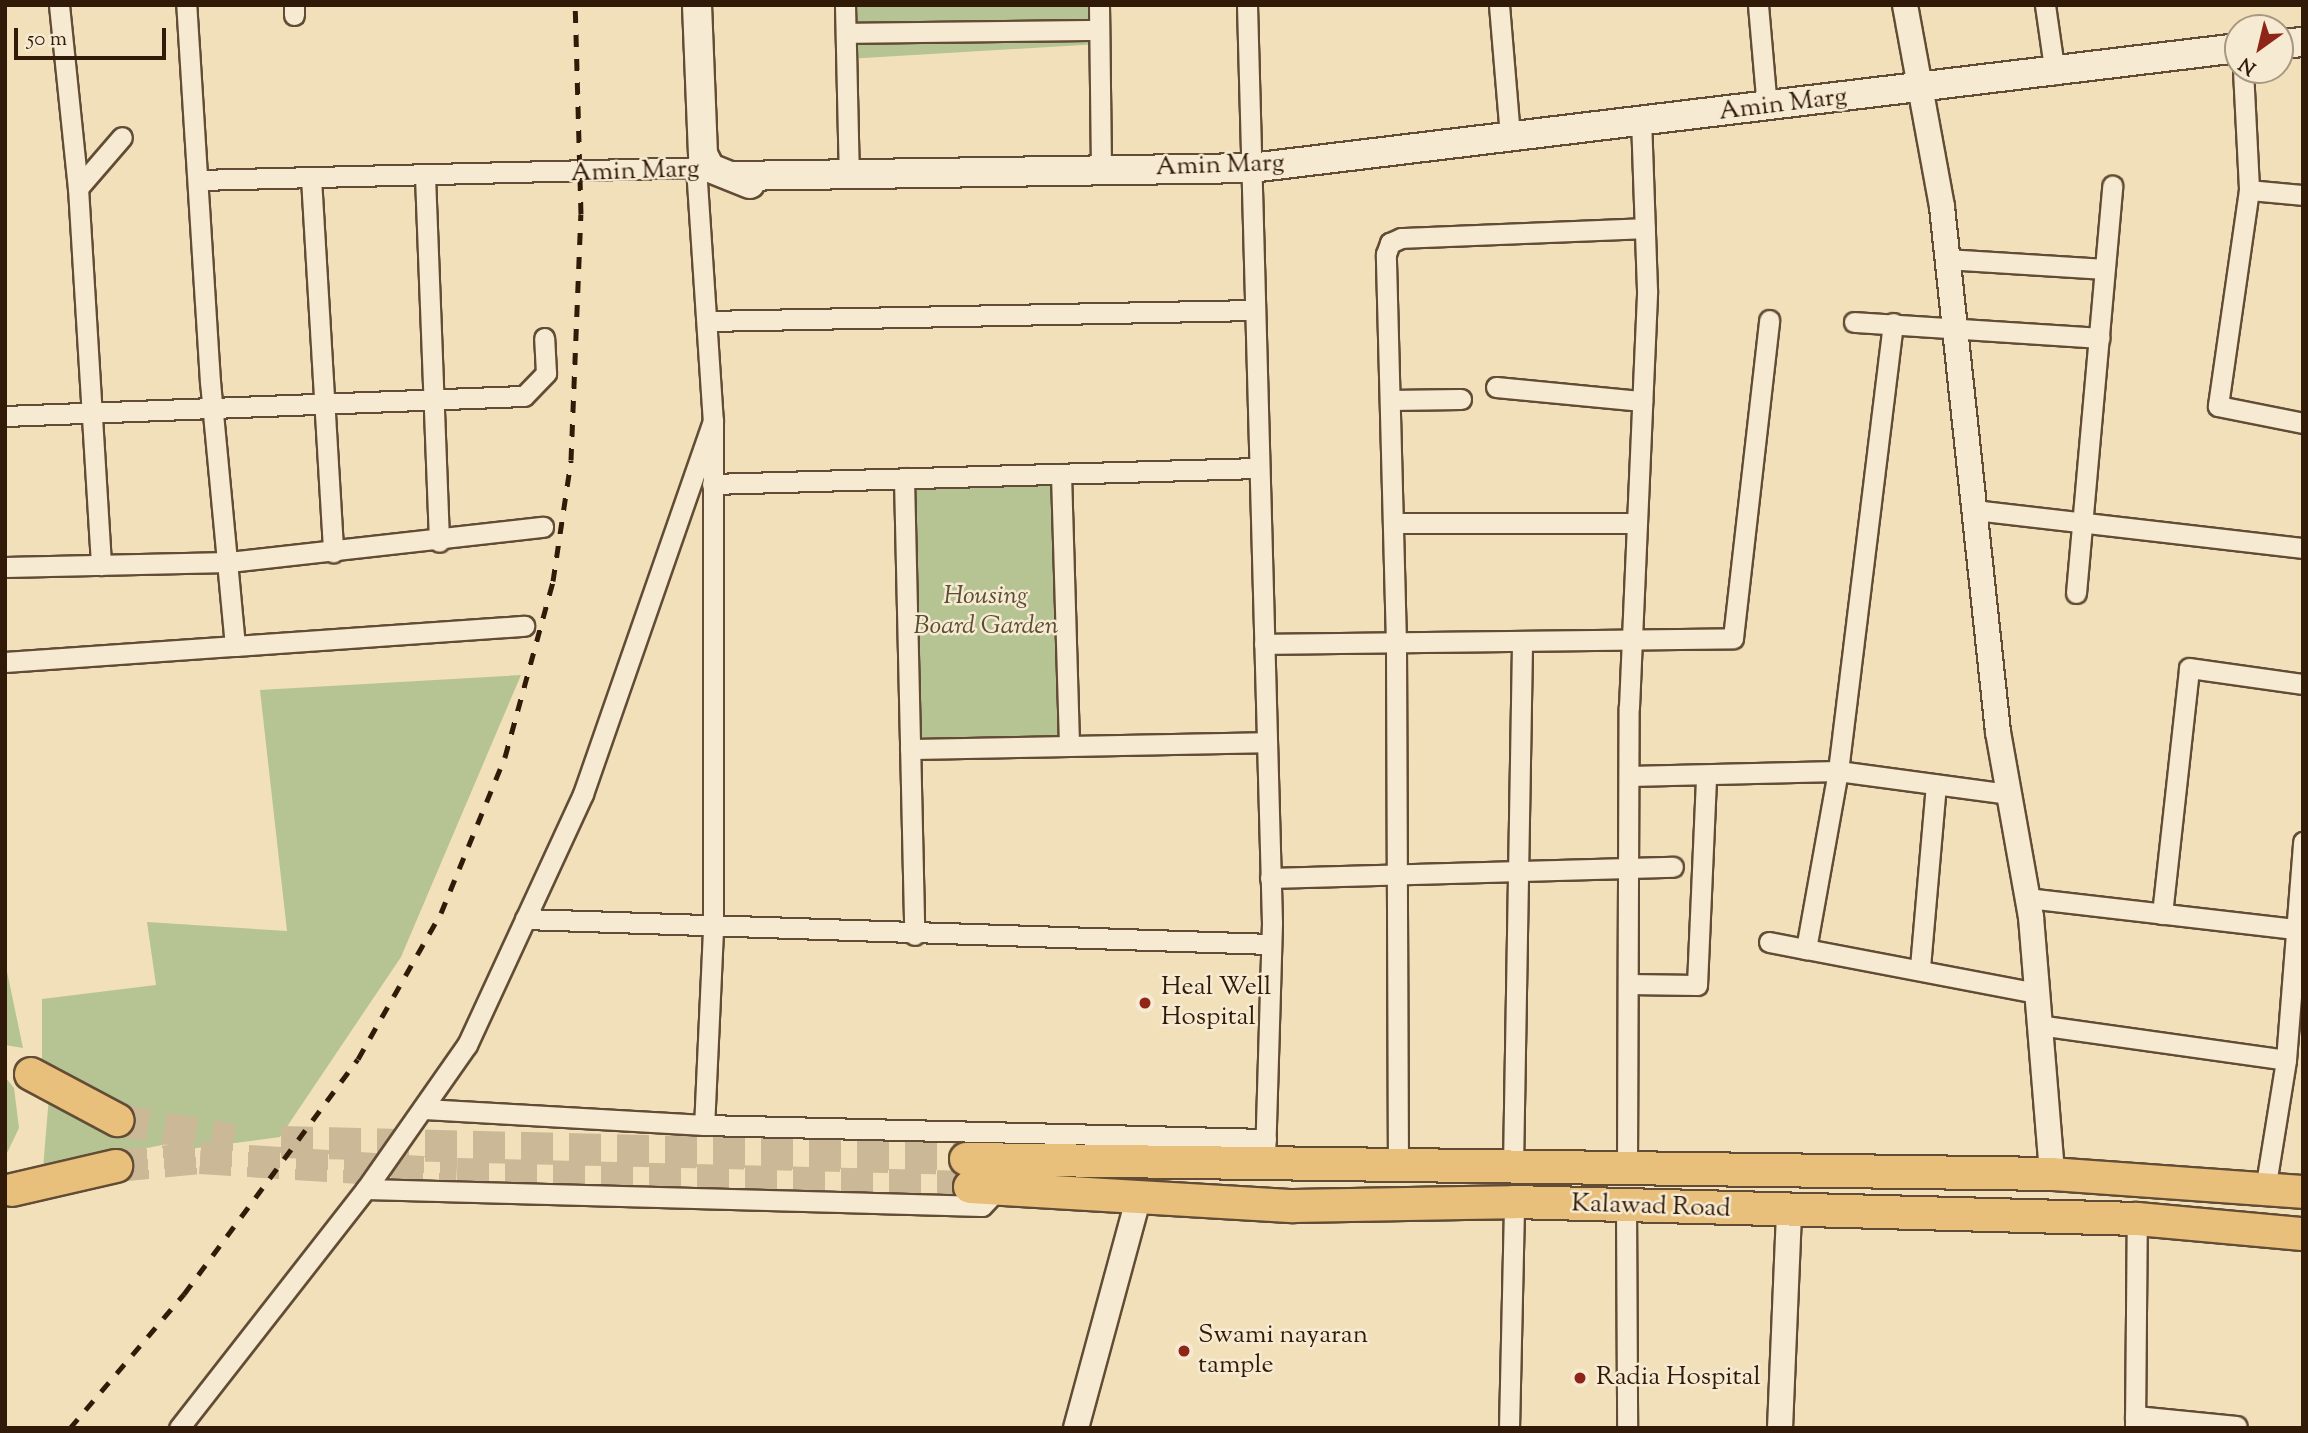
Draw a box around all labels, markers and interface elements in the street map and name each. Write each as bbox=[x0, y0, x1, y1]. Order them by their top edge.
scale bar bbox=[18, 14, 170, 58]
north arrow bbox=[2224, 14, 2294, 84]
text: 50 m bbox=[27, 25, 67, 55]
text: N bbox=[2234, 50, 2262, 81]
street label: Amin Marg bbox=[1717, 82, 1849, 128]
street label: Amin Marg bbox=[1155, 148, 1285, 184]
street label: Amin Marg bbox=[570, 154, 700, 190]
park label: Housing Board Garden bbox=[914, 581, 1058, 642]
place label: Heal Well Hospital bbox=[1161, 972, 1271, 1034]
marker: Heal Well Hospital bbox=[1135, 993, 1155, 1013]
street label: Kalawad Road bbox=[1571, 1189, 1731, 1225]
place label: Swami nayaran tample bbox=[1198, 1320, 1368, 1382]
marker: Swami nayaran tample bbox=[1176, 1343, 1192, 1359]
place label: Radia Hospital bbox=[1596, 1362, 1761, 1394]
marker: Radia Hospital bbox=[1570, 1368, 1590, 1388]

